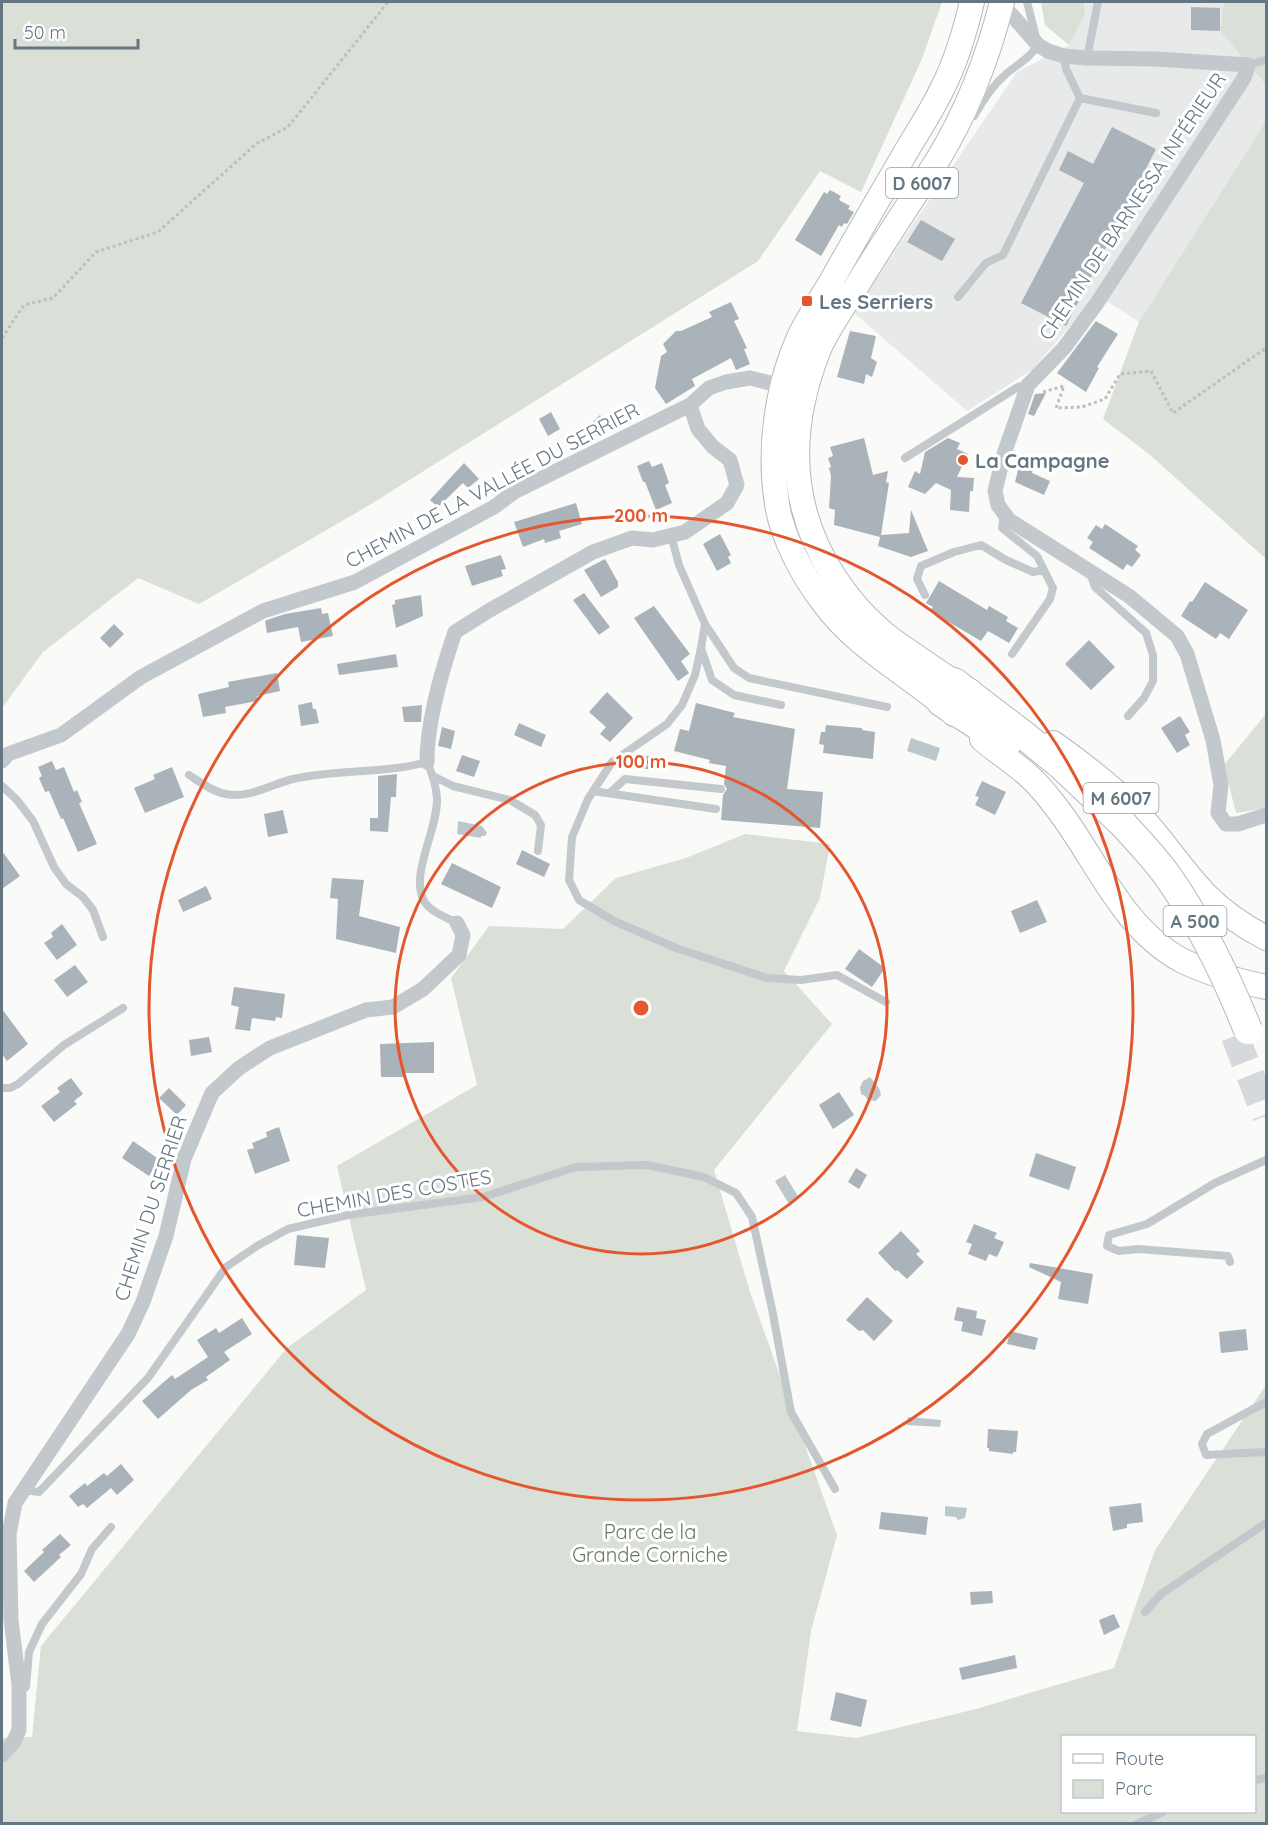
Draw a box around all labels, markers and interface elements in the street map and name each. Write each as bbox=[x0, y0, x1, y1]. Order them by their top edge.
scale bar bbox=[15, 12, 138, 50]
text: 50 m bbox=[24, 21, 66, 44]
street label: CHEMIN DE BARNESSA INFÉRIEUR bbox=[1033, 67, 1231, 345]
road number: D 6007 bbox=[886, 168, 958, 198]
place label: Les Serriers bbox=[819, 289, 933, 314]
marker: Les Serriers bbox=[800, 294, 814, 308]
street label: CHEMIN DE LA VALLÉE DU SERRIER bbox=[341, 397, 643, 573]
place label: La Campagne bbox=[975, 448, 1110, 473]
marker: La Campagne bbox=[956, 453, 970, 467]
text: 200 m bbox=[614, 504, 668, 527]
text: 100 m bbox=[616, 750, 666, 773]
road number: M 6007 bbox=[1084, 783, 1158, 813]
road number: A 500 bbox=[1164, 906, 1226, 936]
centre of rings bbox=[631, 998, 651, 1018]
street label: CHEMIN DU SERRIER bbox=[108, 1112, 192, 1304]
street label: CHEMIN DES COSTES bbox=[295, 1164, 493, 1222]
park label: Parc de la Grande Corniche bbox=[572, 1519, 728, 1567]
legend bbox=[1061, 1735, 1256, 1813]
text: Route bbox=[1115, 1747, 1164, 1770]
text: Parc bbox=[1115, 1777, 1152, 1800]

